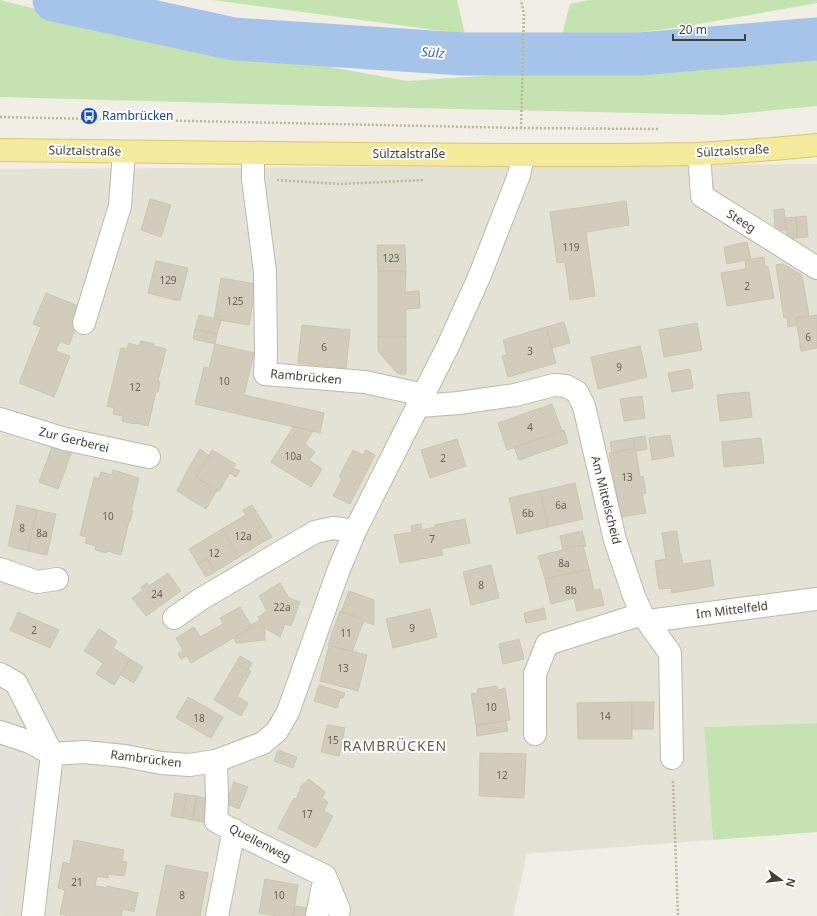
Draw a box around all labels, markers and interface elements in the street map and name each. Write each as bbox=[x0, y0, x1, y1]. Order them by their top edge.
scale bar bbox=[673, 16, 745, 42]
text: 20 m bbox=[679, 21, 707, 38]
water label: Sülz bbox=[421, 42, 445, 62]
bus stop icon: Rambrücken bbox=[79, 106, 99, 126]
place label: Rambrücken bbox=[102, 107, 174, 124]
street label: Sülztalstraße bbox=[696, 140, 770, 161]
street label: Sülztalstraße bbox=[48, 141, 122, 160]
street label: Sülztalstraße bbox=[373, 145, 446, 162]
street label: Steeg bbox=[723, 205, 759, 236]
house number: 119 bbox=[562, 240, 580, 254]
house number: 123 bbox=[382, 251, 400, 265]
house number: 129 bbox=[159, 273, 177, 287]
house number: 2 bbox=[744, 279, 750, 293]
house number: 125 bbox=[226, 294, 244, 308]
house number: 6 bbox=[805, 330, 811, 344]
house number: 6 bbox=[321, 340, 327, 354]
house number: 3 bbox=[527, 344, 533, 358]
house number: 9 bbox=[616, 360, 622, 374]
street label: Rambrücken bbox=[270, 365, 342, 388]
house number: 10 bbox=[218, 374, 230, 388]
house number: 12 bbox=[129, 380, 141, 394]
house number: 4 bbox=[527, 420, 533, 434]
street label: Zur Gerberei bbox=[37, 423, 111, 456]
house number: 10a bbox=[284, 449, 302, 463]
house number: 2 bbox=[440, 451, 446, 465]
street label: Am Mittelscheid bbox=[587, 454, 626, 546]
house number: 13 bbox=[621, 470, 633, 484]
house number: 6a bbox=[555, 498, 567, 512]
house number: 6b bbox=[522, 506, 534, 520]
house number: 10 bbox=[102, 509, 114, 523]
house number: 8 bbox=[19, 521, 25, 535]
house number: 8a bbox=[36, 526, 48, 540]
house number: 12a bbox=[234, 529, 252, 543]
house number: 7 bbox=[429, 532, 435, 546]
house number: 12 bbox=[208, 546, 220, 560]
house number: 8a bbox=[558, 556, 570, 570]
house number: 8 bbox=[478, 578, 484, 592]
house number: 8b bbox=[565, 583, 577, 597]
house number: 24 bbox=[151, 587, 163, 601]
street label: Im Mittelfeld bbox=[695, 597, 769, 622]
house number: 22a bbox=[273, 600, 291, 614]
house number: 9 bbox=[409, 621, 415, 635]
house number: 2 bbox=[31, 623, 37, 637]
house number: 11 bbox=[340, 626, 352, 640]
house number: 13 bbox=[337, 661, 349, 675]
house number: 10 bbox=[485, 700, 497, 714]
house number: 14 bbox=[599, 709, 611, 723]
house number: 18 bbox=[193, 711, 205, 725]
house number: 15 bbox=[327, 733, 339, 747]
district label: RAMBRÜCKEN bbox=[343, 736, 447, 755]
street label: Rambrücken bbox=[110, 746, 183, 771]
house number: 12 bbox=[496, 768, 508, 782]
house number: 17 bbox=[301, 807, 313, 821]
street label: Quellenweg bbox=[226, 820, 294, 865]
north arrow bbox=[761, 860, 801, 900]
house number: 21 bbox=[71, 875, 83, 889]
text: N bbox=[783, 876, 800, 889]
house number: 8 bbox=[179, 888, 185, 902]
house number: 10 bbox=[273, 888, 285, 902]

